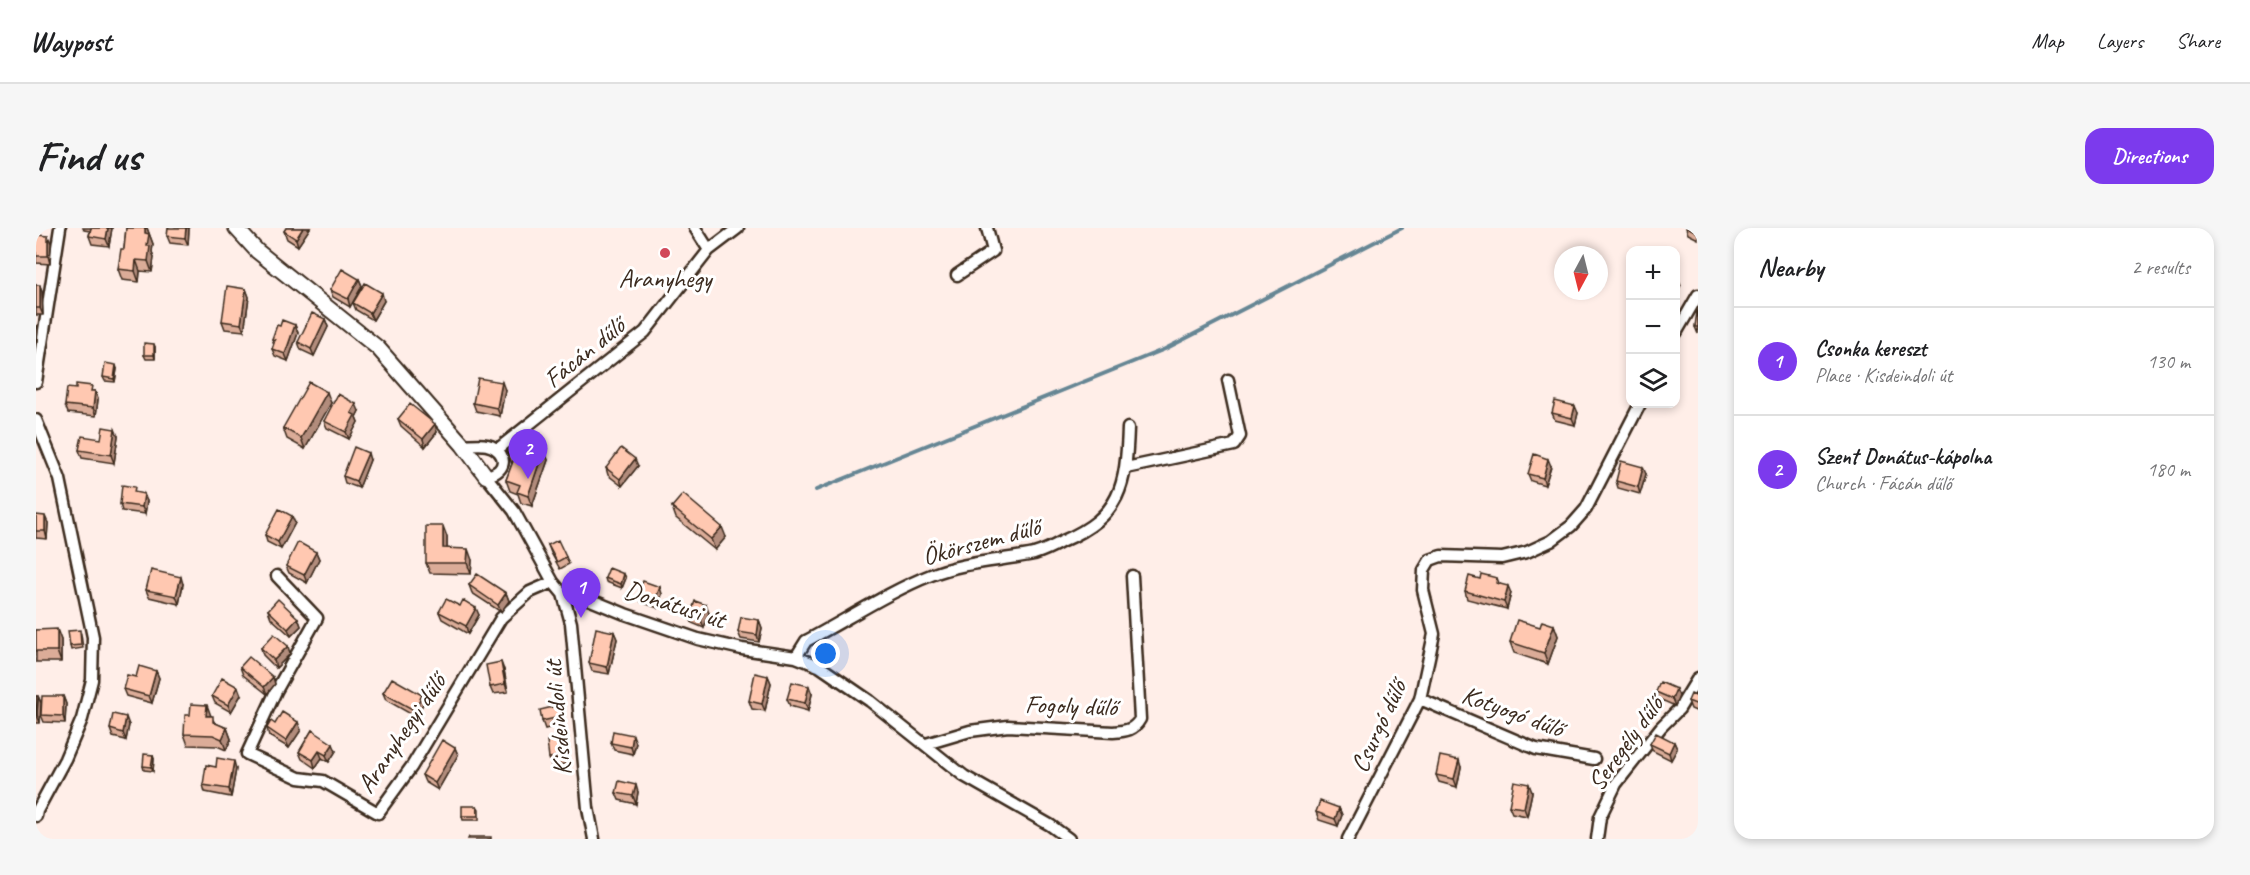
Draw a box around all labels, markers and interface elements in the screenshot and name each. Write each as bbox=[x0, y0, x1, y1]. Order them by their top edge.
text: Waypost bbox=[30, 24, 111, 59]
text: Map bbox=[2031, 28, 2064, 54]
text: Layers bbox=[2097, 28, 2143, 54]
text: Share bbox=[2176, 28, 2220, 54]
button: Directions bbox=[2085, 128, 2214, 184]
text: Find us bbox=[36, 130, 141, 183]
marker: Aranyhegy bbox=[658, 246, 672, 260]
north arrow bbox=[1554, 246, 1608, 300]
map controls bbox=[1626, 246, 1680, 408]
button: + bbox=[1626, 246, 1680, 300]
text: Nearby bbox=[1758, 251, 1823, 284]
text: 2 results bbox=[2131, 255, 2190, 280]
place label: Aranyhegy bbox=[619, 262, 713, 295]
button: − bbox=[1626, 300, 1680, 354]
street label: Fácán dűlő bbox=[537, 307, 635, 395]
text: Csonka kereszt bbox=[1815, 335, 1926, 363]
text: 1 bbox=[1773, 349, 1782, 374]
text: 130 m bbox=[2147, 349, 2190, 374]
button: layers bbox=[1626, 354, 1680, 408]
text: Place · Kisdeindoli út bbox=[1815, 363, 1952, 388]
pin: 2 bbox=[508, 430, 548, 479]
text: Szent Donátus-kápolna bbox=[1815, 443, 1991, 471]
text: 2 bbox=[1773, 457, 1782, 482]
text: 180 m bbox=[2147, 457, 2190, 482]
text: Church · Fácán dűlő bbox=[1815, 471, 1952, 496]
street label: Ökörszem dűlő bbox=[919, 509, 1047, 573]
pin: 1 bbox=[562, 568, 600, 618]
street label: Donátusi út bbox=[620, 573, 732, 637]
your location bbox=[811, 639, 840, 668]
street label: Kisdeindoli út bbox=[536, 657, 579, 777]
street label: Aranyhegyi dűlő bbox=[349, 664, 456, 799]
street label: Csurgó dűlő bbox=[1343, 671, 1416, 778]
street label: Kotyogó dűlő bbox=[1458, 678, 1572, 746]
street label: Seregély dűlő bbox=[1580, 686, 1673, 797]
street label: Fogoly dűlő bbox=[1025, 687, 1121, 724]

